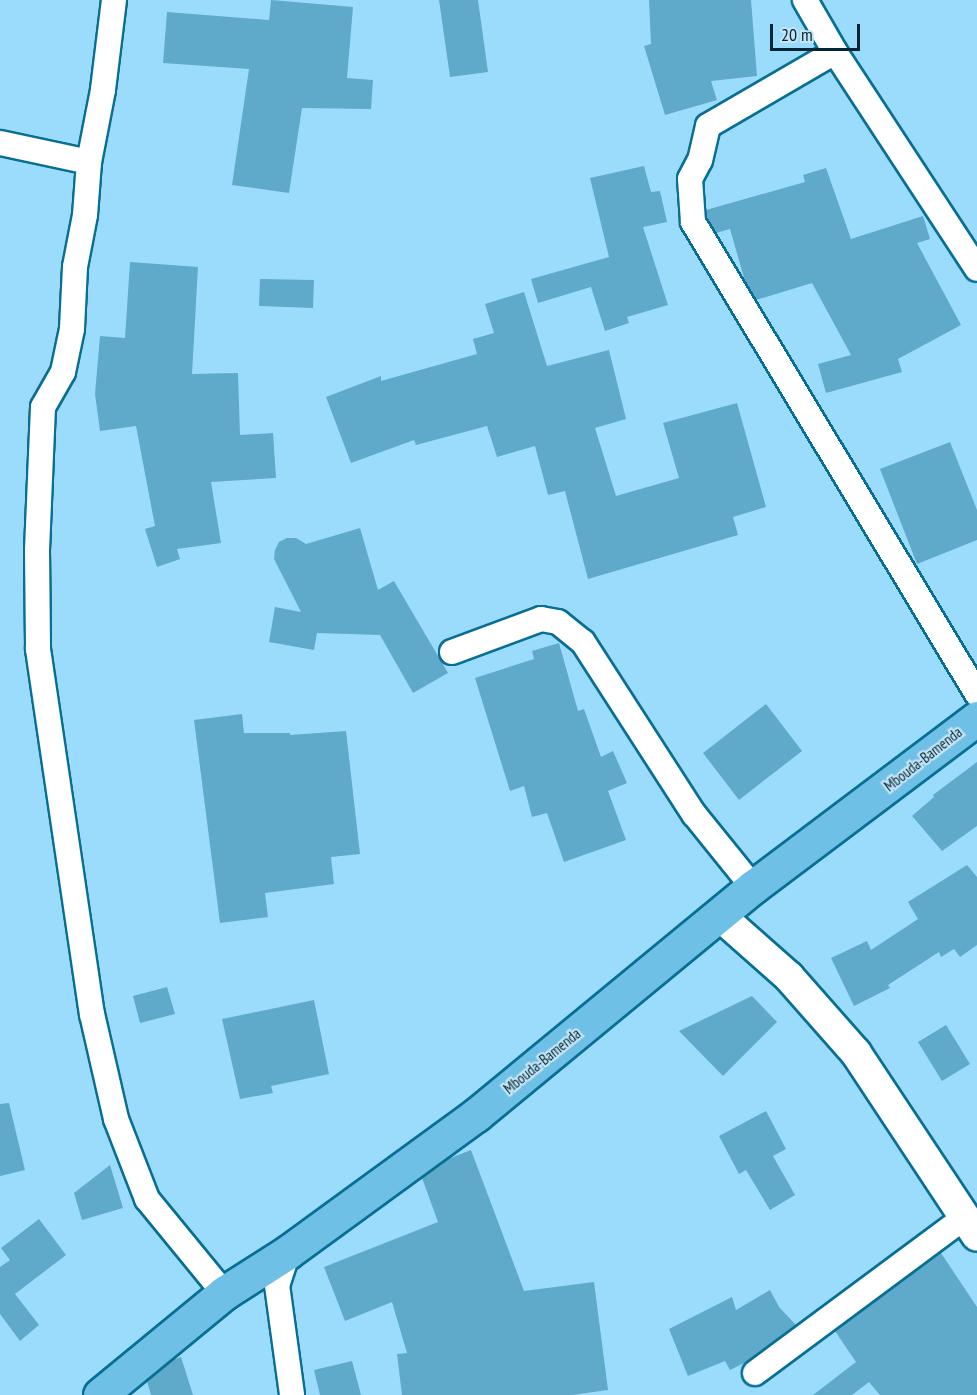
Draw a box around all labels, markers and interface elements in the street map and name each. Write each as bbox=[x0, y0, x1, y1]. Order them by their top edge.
scale bar bbox=[773, 12, 863, 50]
text: 20 m bbox=[781, 23, 813, 46]
street label: Mbouda-Bamenda bbox=[880, 723, 966, 795]
street label: Mbouda-Bamenda bbox=[500, 1024, 584, 1098]

